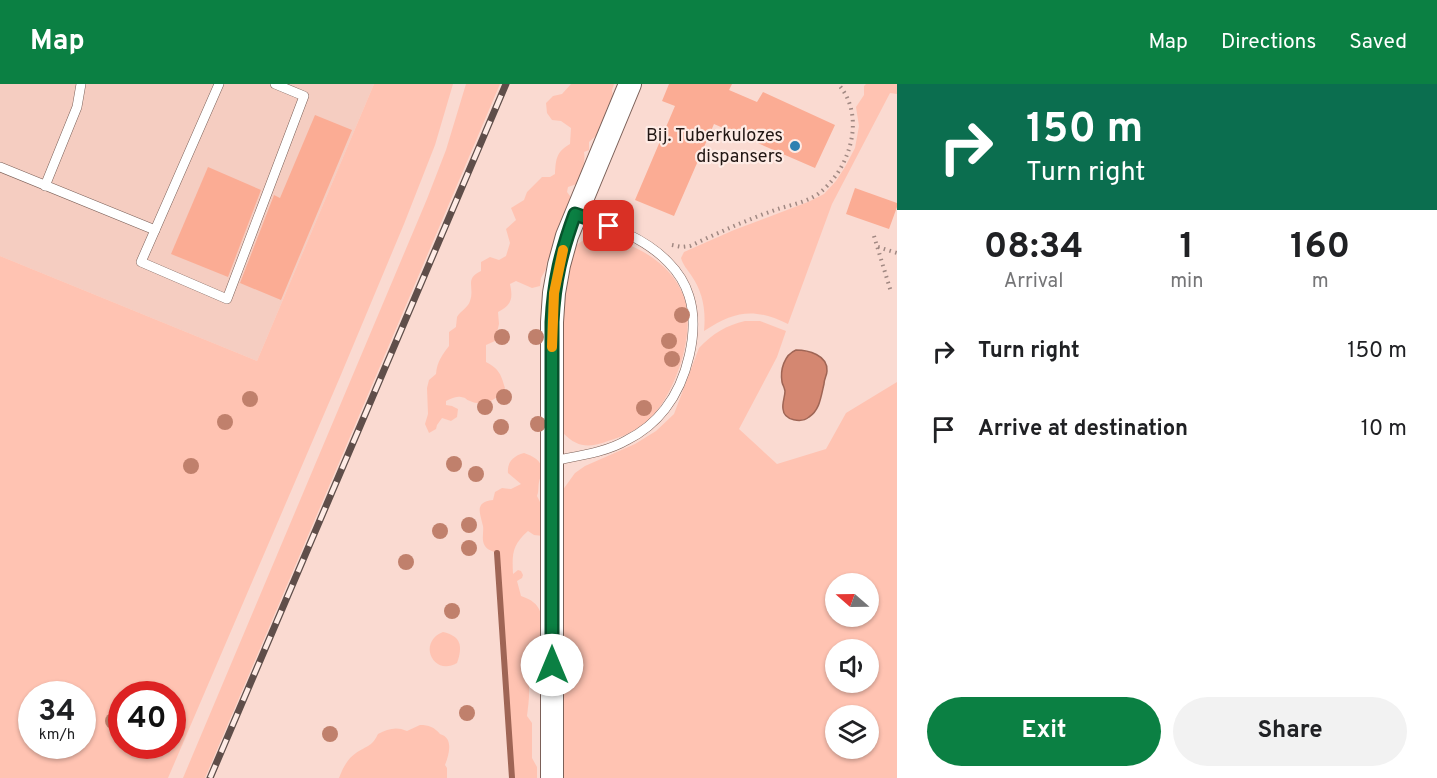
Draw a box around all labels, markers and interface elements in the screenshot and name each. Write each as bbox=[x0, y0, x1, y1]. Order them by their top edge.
text: Map bbox=[30, 24, 85, 60]
text: Map bbox=[1148, 29, 1188, 56]
text: Directions bbox=[1221, 29, 1316, 56]
text: Saved bbox=[1349, 29, 1407, 56]
text: 150 m bbox=[1026, 104, 1143, 157]
icon: right bbox=[927, 108, 1005, 186]
place label: Bij. Tuberkulozes dispansers bbox=[646, 125, 783, 169]
marker: Bij. Tuberkulozes dispansers bbox=[788, 139, 802, 153]
text: Turn right bbox=[1026, 156, 1145, 190]
pin bbox=[583, 200, 634, 251]
icon: arrive bbox=[592, 209, 625, 242]
text: 08:34 bbox=[984, 225, 1083, 271]
text: 1 bbox=[1180, 225, 1194, 271]
text: 160 bbox=[1290, 225, 1350, 271]
text: Arrival bbox=[1004, 269, 1063, 295]
text: min bbox=[1170, 269, 1203, 295]
text: m bbox=[1312, 269, 1329, 295]
icon: right bbox=[927, 335, 960, 368]
text: Turn right bbox=[978, 338, 1080, 365]
text: 150 m bbox=[1347, 338, 1407, 365]
icon: arrive bbox=[927, 413, 960, 446]
text: Arrive at destination bbox=[978, 416, 1188, 443]
text: 10 m bbox=[1361, 416, 1407, 443]
north arrow bbox=[825, 573, 879, 627]
map controls bbox=[825, 573, 879, 759]
position arrow bbox=[520, 633, 584, 697]
button: sound bbox=[825, 639, 879, 693]
speed limit sign: 40 bbox=[108, 681, 186, 759]
text: 34 bbox=[38, 694, 76, 731]
button: Exit bbox=[927, 697, 1161, 766]
button: Share bbox=[1173, 697, 1407, 766]
button: layers bbox=[825, 705, 879, 759]
text: km/h bbox=[39, 726, 75, 745]

